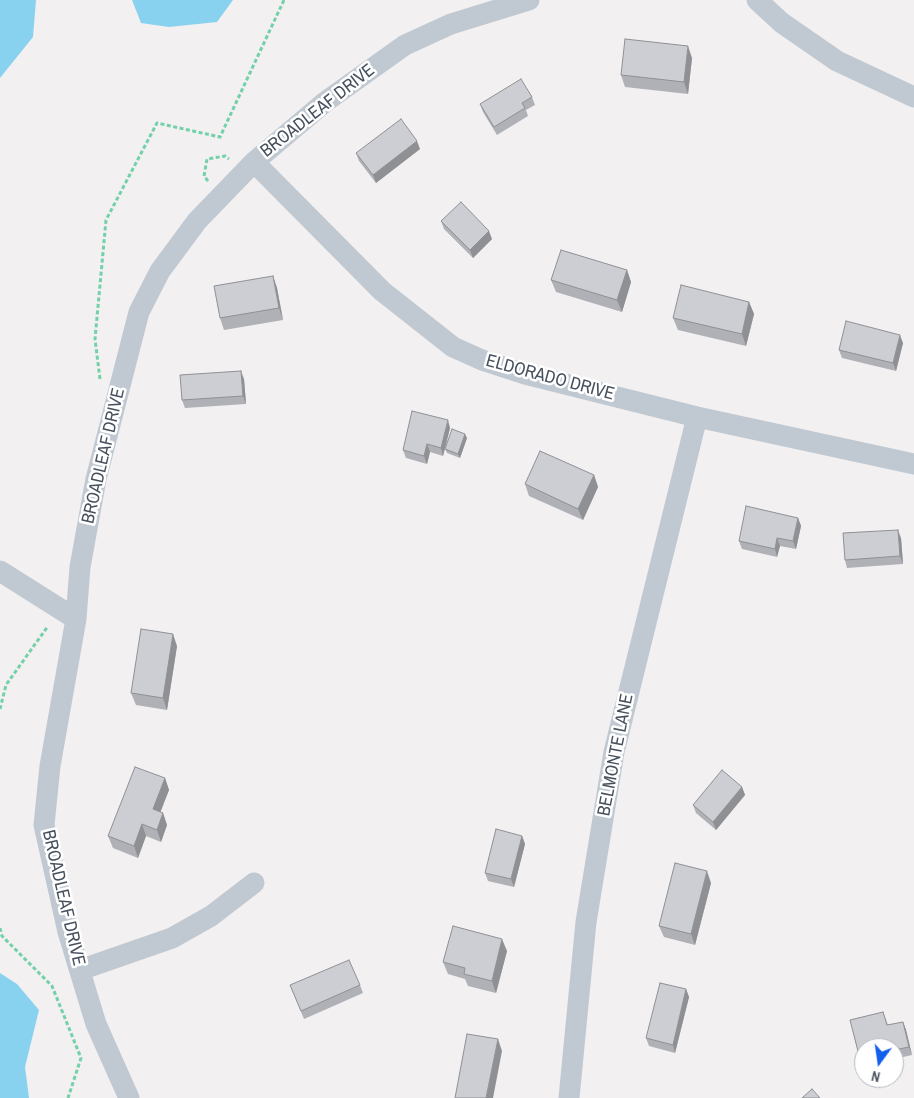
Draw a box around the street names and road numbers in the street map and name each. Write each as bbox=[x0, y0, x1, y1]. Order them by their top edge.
street label: BROADLEAF DRIVE bbox=[257, 60, 379, 162]
street label: ELDORADO DRIVE bbox=[483, 350, 617, 406]
street label: BROADLEAF DRIVE bbox=[78, 386, 130, 526]
street label: BELMONTE LANE bbox=[594, 692, 638, 818]
street label: BROADLEAF DRIVE bbox=[37, 828, 89, 968]

